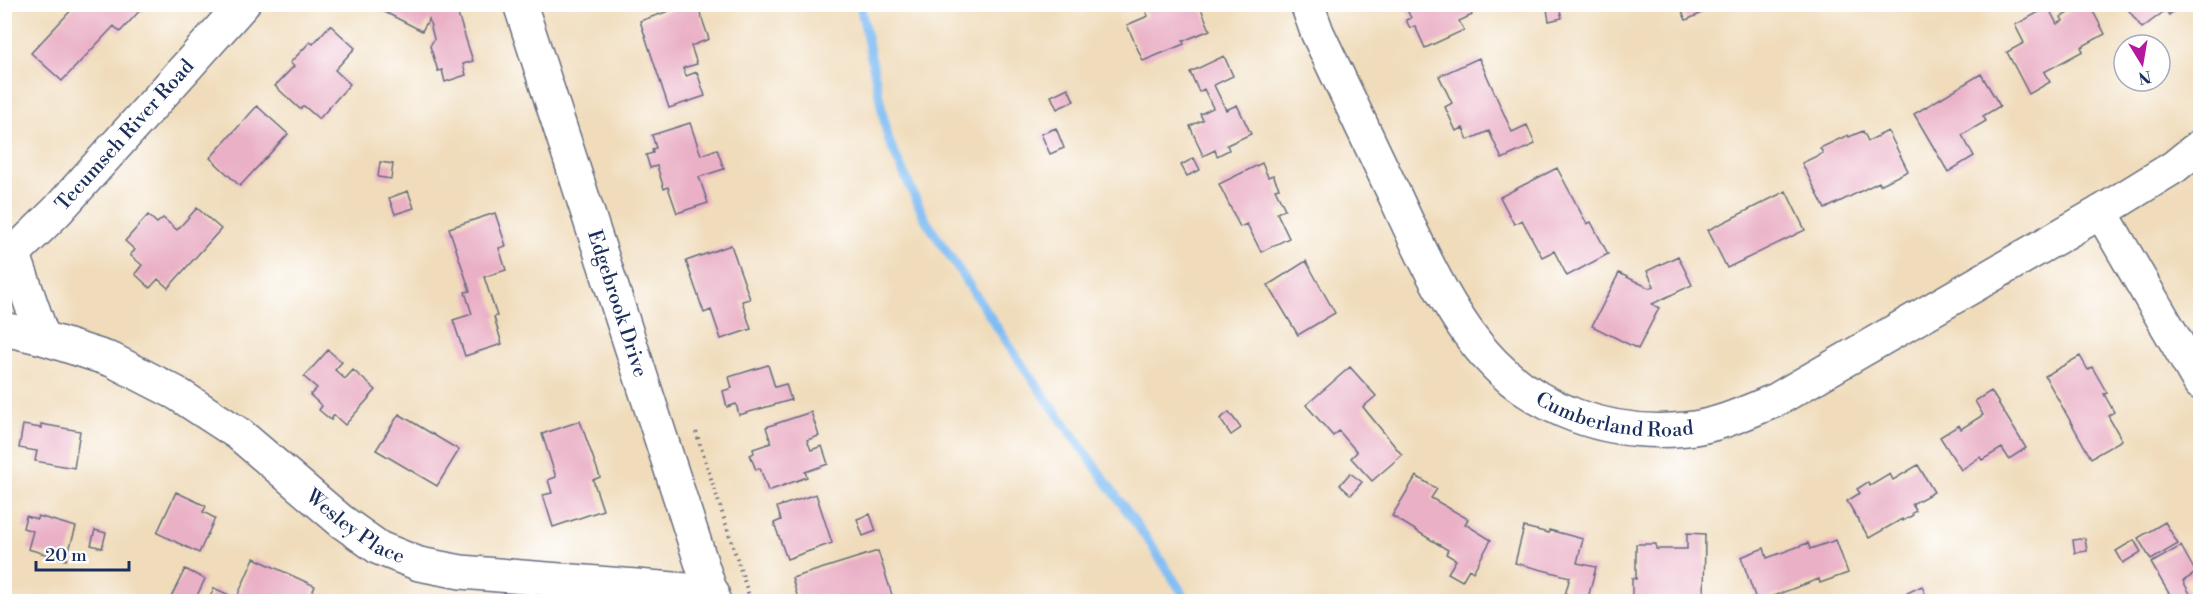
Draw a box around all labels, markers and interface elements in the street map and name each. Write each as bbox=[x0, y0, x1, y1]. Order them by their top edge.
north arrow bbox=[2112, 33, 2172, 93]
street label: Tecumseh River Road bbox=[50, 54, 200, 216]
text: N bbox=[2136, 66, 2153, 88]
street label: Edgebrook Drive bbox=[582, 227, 653, 380]
street label: Cumberland Road bbox=[1531, 387, 1696, 443]
street label: Wesley Place bbox=[300, 483, 408, 569]
scale bar bbox=[36, 534, 129, 572]
text: 20 m bbox=[45, 544, 87, 567]

